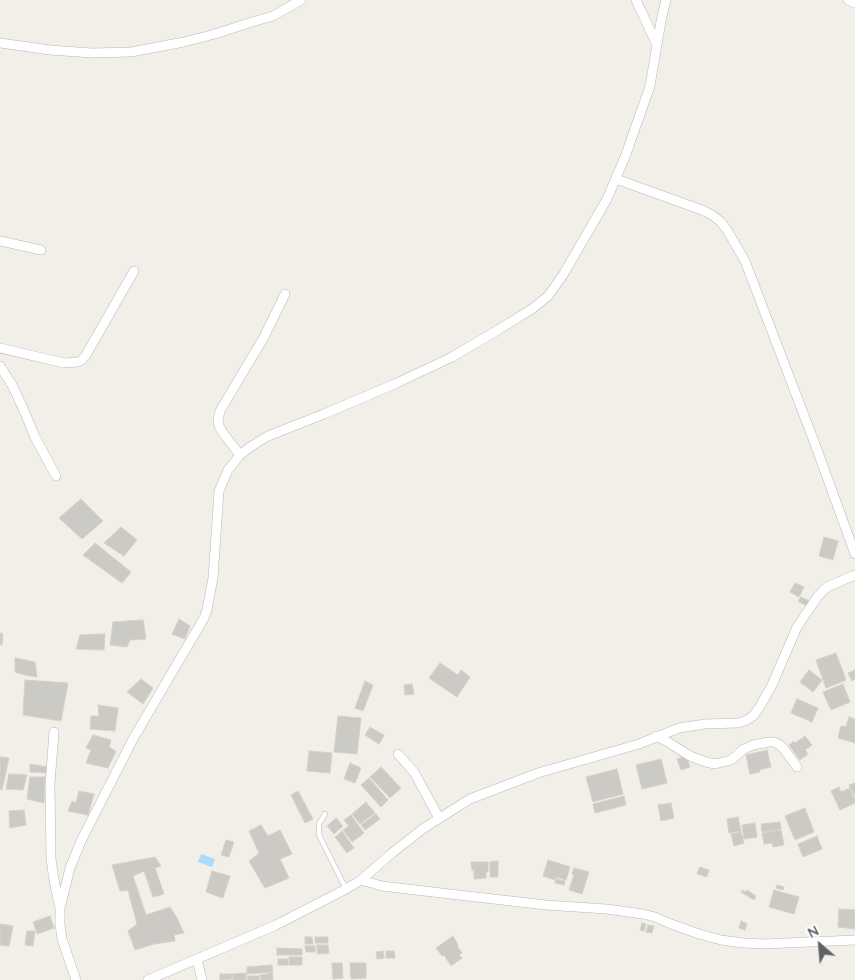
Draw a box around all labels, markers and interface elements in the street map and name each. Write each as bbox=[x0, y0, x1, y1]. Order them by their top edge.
north arrow bbox=[795, 920, 845, 970]
text: N bbox=[805, 921, 822, 942]

